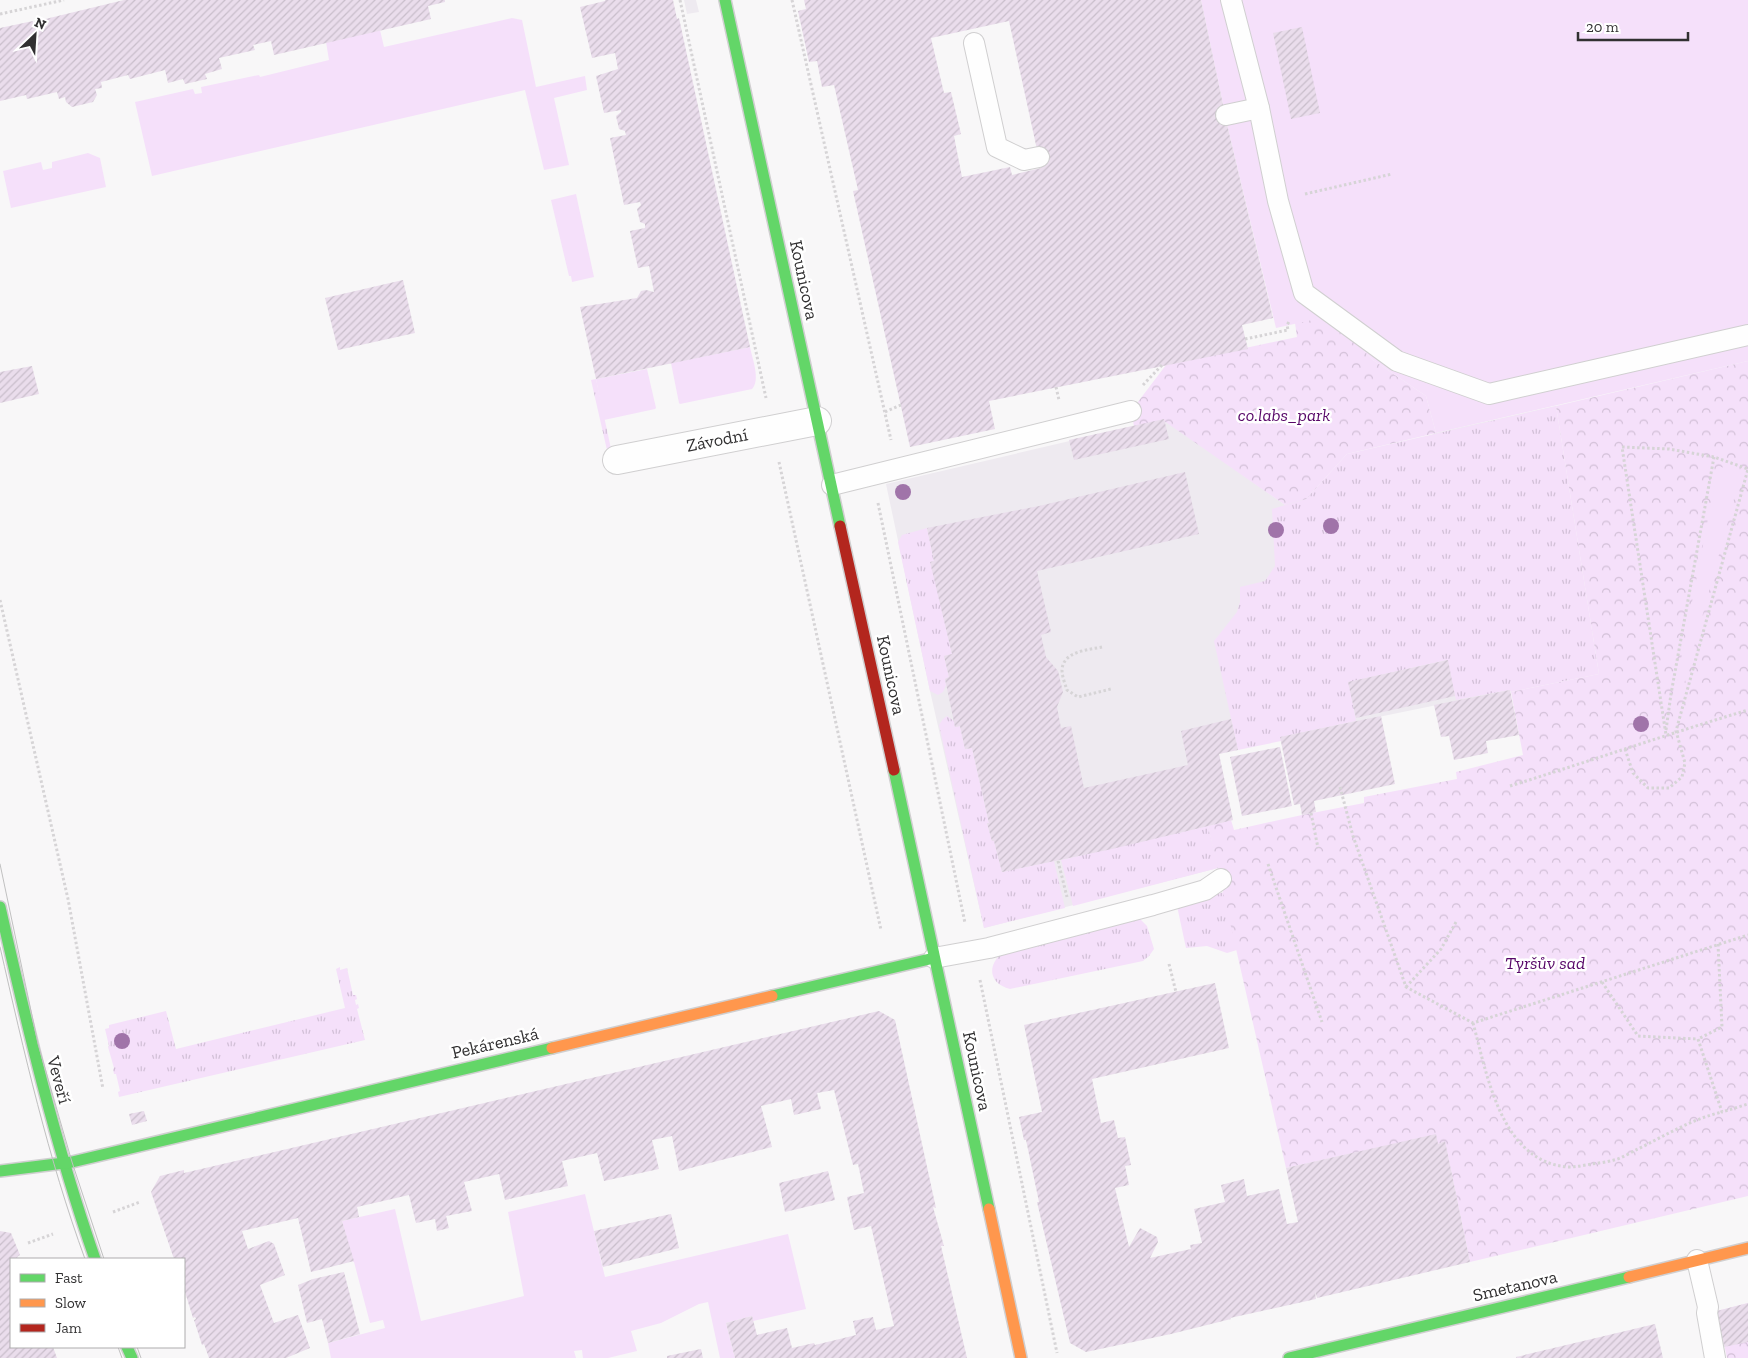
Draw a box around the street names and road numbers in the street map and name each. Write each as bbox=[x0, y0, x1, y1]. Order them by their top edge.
street label: Kounicova bbox=[785, 238, 823, 322]
street label: Závodní bbox=[684, 423, 750, 457]
street label: Kounicova bbox=[872, 633, 910, 717]
street label: Pekárenská bbox=[449, 1022, 541, 1064]
street label: Kounicova bbox=[958, 1029, 996, 1113]
street label: Veveří bbox=[42, 1053, 76, 1106]
street label: Smetanova bbox=[1471, 1266, 1560, 1306]

